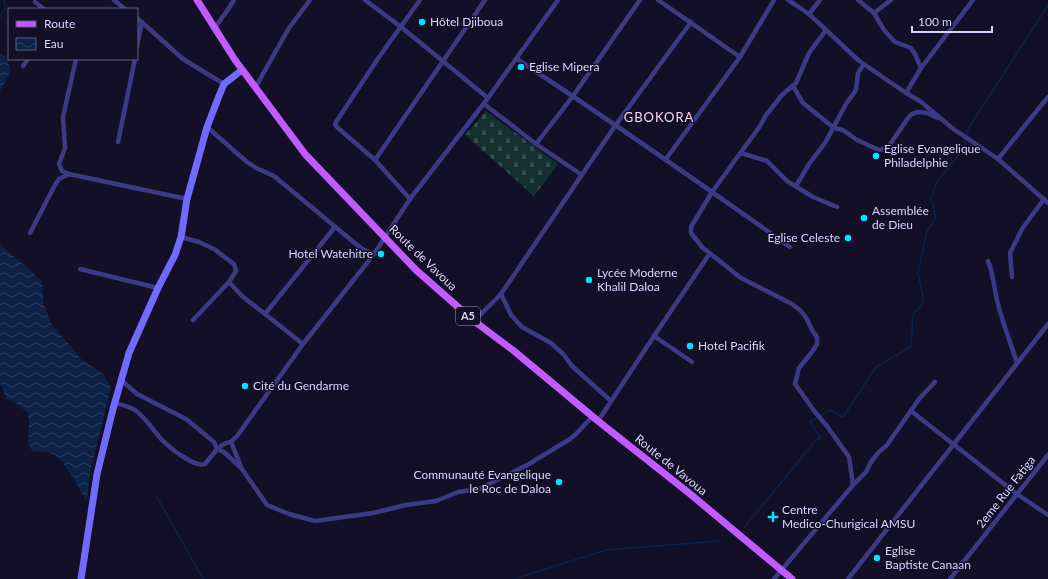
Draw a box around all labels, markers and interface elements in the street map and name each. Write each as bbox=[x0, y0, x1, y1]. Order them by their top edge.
legend bbox=[8, 8, 138, 60]
scale bar bbox=[912, 8, 992, 34]
place label: Hôtel Djiboua bbox=[430, 14, 503, 29]
text: 100 m bbox=[918, 14, 952, 29]
text: Route bbox=[44, 16, 75, 31]
marker: Hôtel Djiboua bbox=[417, 17, 427, 27]
text: Eau bbox=[44, 36, 64, 51]
place label: Eglise Mipera bbox=[529, 59, 600, 74]
marker: Eglise Mipera bbox=[516, 62, 526, 72]
district label: GBOKORA bbox=[624, 109, 694, 125]
place label: Eglise Evangelique Philadelphie bbox=[884, 141, 981, 170]
marker: Eglise Evangelique Philadelphie bbox=[871, 151, 881, 161]
place label: Assemblée de Dieu bbox=[872, 203, 929, 232]
marker: Assemblée de Dieu bbox=[859, 213, 869, 223]
street label: Route de Vavoua bbox=[386, 221, 460, 294]
place label: Eglise Celeste bbox=[767, 230, 840, 245]
marker: Eglise Celeste bbox=[843, 233, 853, 243]
place label: Hotel Watehitre bbox=[288, 246, 373, 261]
marker: Hotel Watehitre bbox=[376, 249, 386, 259]
place label: Lycée Moderne Khalil Daloa bbox=[597, 265, 678, 294]
marker: Lycée Moderne Khalil Daloa bbox=[584, 275, 594, 285]
road number: A5 bbox=[456, 307, 480, 325]
place label: Hotel Pacifik bbox=[698, 338, 766, 353]
marker: Hotel Pacifik bbox=[685, 341, 695, 351]
place label: Cité du Gendarme bbox=[253, 378, 349, 393]
marker: Cité du Gendarme bbox=[240, 381, 250, 391]
street label: Route de Vavoua bbox=[632, 431, 710, 498]
street label: 2eme Rue Fatiga bbox=[973, 453, 1038, 531]
place label: Communauté Evangelique le Roc de Daloa bbox=[414, 467, 551, 496]
marker: Communauté Evangelique le Roc de Daloa bbox=[554, 477, 564, 487]
place label: Centre Medico-Churigical AMSU bbox=[782, 502, 915, 531]
marker: Centre Medico-Churigical AMSU bbox=[767, 511, 779, 523]
place label: Eglise Baptiste Canaan bbox=[885, 543, 971, 572]
marker: Eglise Baptiste Canaan bbox=[872, 553, 882, 563]

